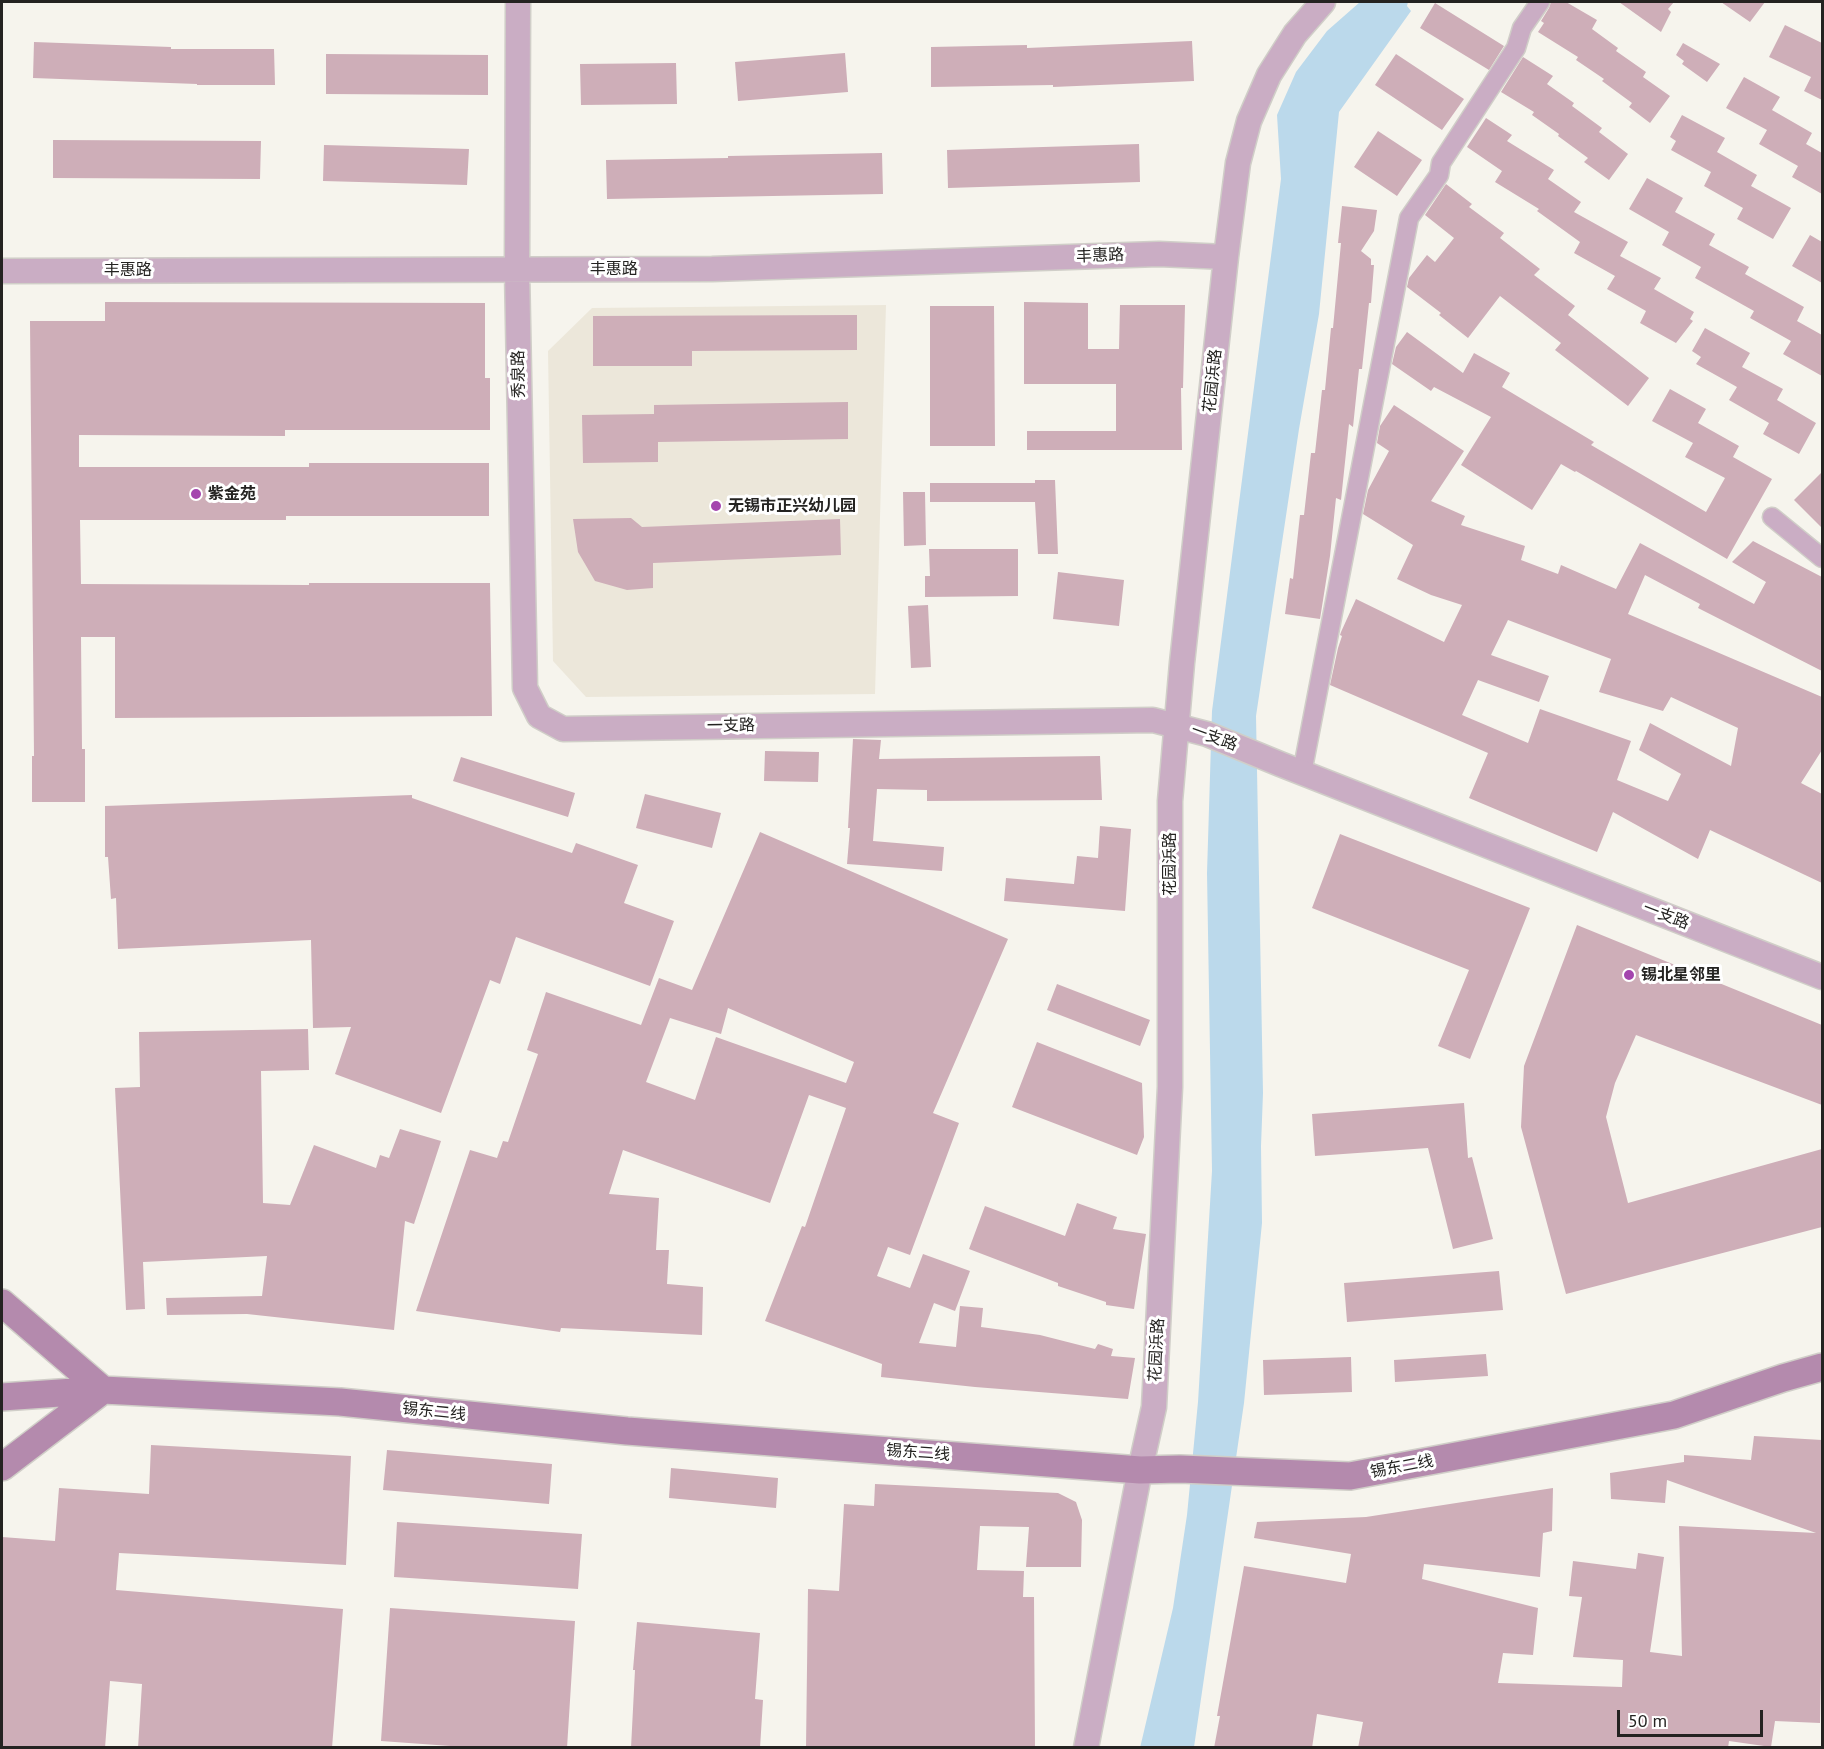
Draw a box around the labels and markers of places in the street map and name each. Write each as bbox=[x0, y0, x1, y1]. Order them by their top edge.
place label: 紫金苑 bbox=[208, 484, 256, 504]
marker: 紫金苑 bbox=[189, 487, 203, 501]
place label: 无锡市正兴幼儿园 bbox=[728, 496, 856, 516]
marker: 无锡市正兴幼儿园 bbox=[709, 499, 723, 513]
place label: 锡北星邻里 bbox=[1641, 965, 1721, 985]
marker: 锡北星邻里 bbox=[1622, 968, 1636, 982]

